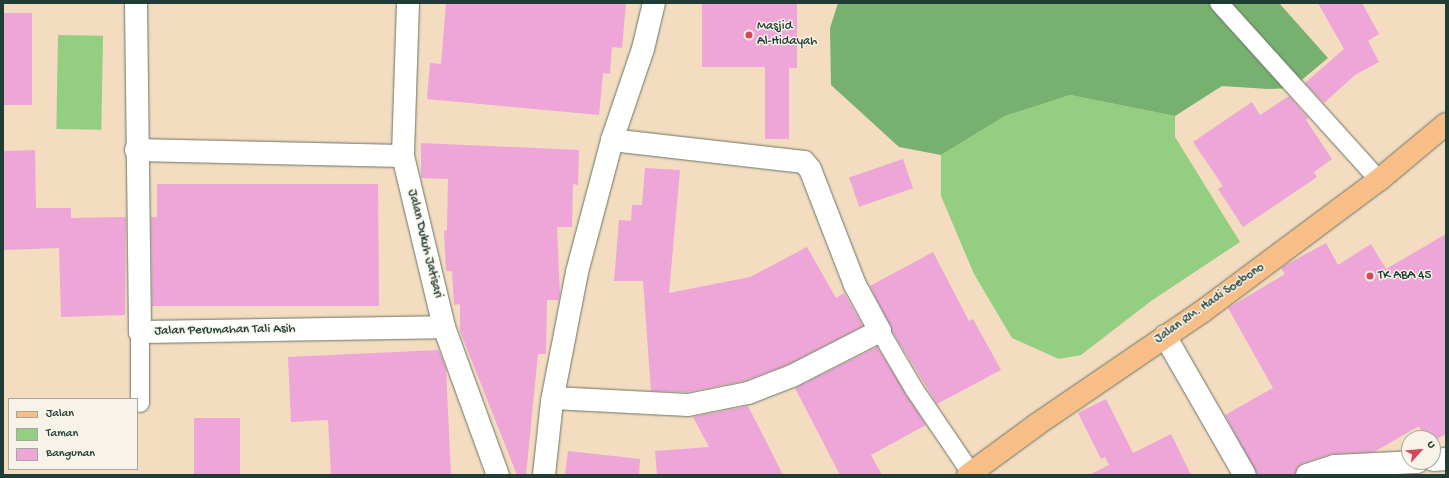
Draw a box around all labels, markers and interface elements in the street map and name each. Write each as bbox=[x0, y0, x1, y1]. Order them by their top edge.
place label: Masjid Al-Hidayah bbox=[757, 20, 817, 51]
marker: Masjid Al-Hidayah bbox=[744, 30, 754, 40]
street label: Jalan Dukuh Jatisari bbox=[403, 188, 445, 300]
street label: Jalan RM. Hadi Soebono bbox=[1152, 260, 1268, 348]
place label: TK ABA 45 bbox=[1378, 268, 1431, 284]
marker: TK ABA 45 bbox=[1365, 271, 1375, 281]
street label: Jalan Perumahan Tali Asih bbox=[154, 322, 296, 340]
legend bbox=[8, 398, 138, 470]
text: Jalan bbox=[46, 407, 74, 421]
text: Taman bbox=[46, 427, 78, 441]
north arrow bbox=[1401, 430, 1441, 470]
text: U bbox=[1424, 439, 1438, 451]
text: Bangunan bbox=[46, 447, 95, 461]

